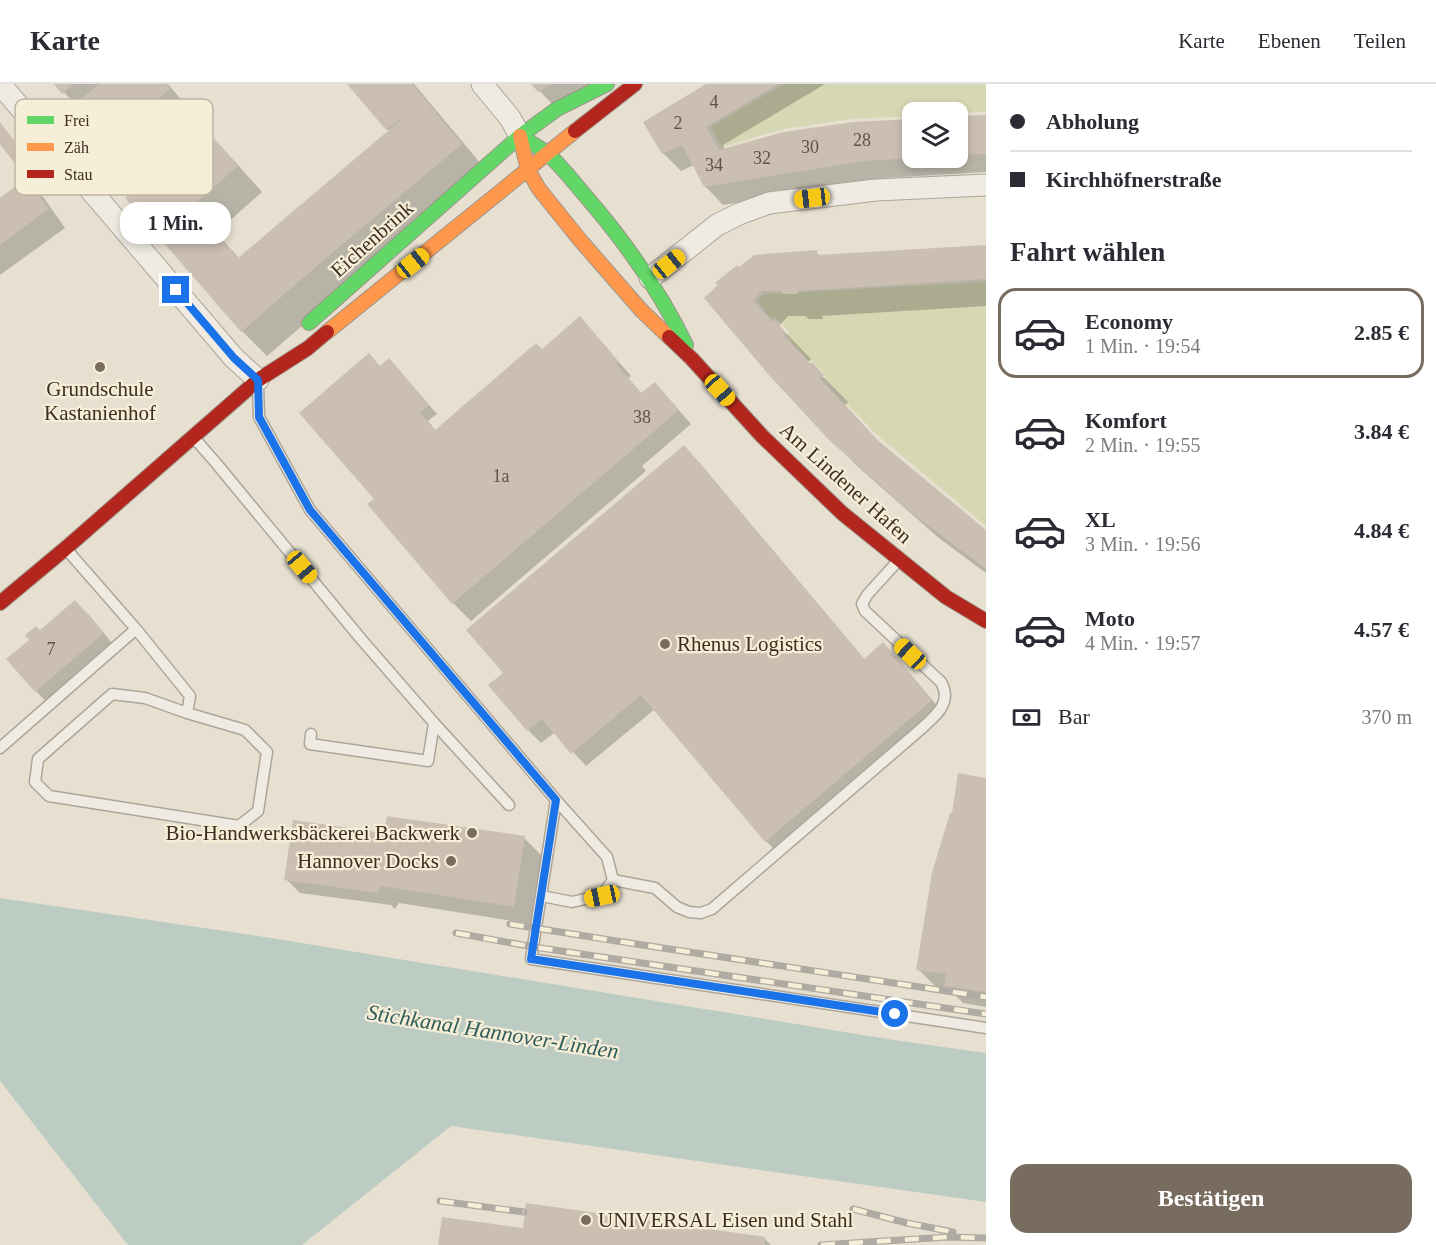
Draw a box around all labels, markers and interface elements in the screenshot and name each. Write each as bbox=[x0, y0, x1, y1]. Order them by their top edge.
text: Karte bbox=[30, 25, 100, 56]
text: Karte bbox=[1178, 29, 1225, 53]
text: Ebenen bbox=[1258, 29, 1321, 53]
text: Teilen bbox=[1354, 29, 1406, 53]
house number: 4 bbox=[710, 92, 719, 112]
legend bbox=[15, 99, 213, 195]
map controls bbox=[902, 102, 968, 168]
button: layers bbox=[902, 102, 968, 168]
text: Abholung bbox=[1046, 109, 1139, 134]
text: Frei bbox=[64, 112, 90, 129]
house number: 2 bbox=[674, 113, 683, 133]
house number: 28 bbox=[853, 130, 871, 150]
house number: 30 bbox=[801, 137, 819, 157]
text: Zäh bbox=[64, 139, 89, 156]
house number: 32 bbox=[753, 148, 771, 168]
house number: 34 bbox=[705, 155, 723, 175]
text: Stau bbox=[64, 166, 92, 183]
text: Kirchhöfnerstraße bbox=[1046, 167, 1222, 192]
car bbox=[793, 187, 831, 209]
street label: Eichenbrink bbox=[326, 195, 419, 282]
callout: 1 Min. bbox=[120, 203, 231, 245]
text: 1 Min. bbox=[148, 212, 203, 234]
text: Fahrt wählen bbox=[1010, 237, 1165, 267]
car bbox=[393, 245, 433, 281]
car bbox=[649, 246, 689, 282]
route end bbox=[162, 276, 189, 303]
icon: car bbox=[1013, 306, 1067, 360]
text: Economy bbox=[1085, 309, 1173, 334]
text: 2.85 € bbox=[1354, 320, 1409, 345]
text: 1 Min. · 19:54 bbox=[1085, 335, 1201, 357]
marker: Grundschule Kastanienhof bbox=[93, 360, 107, 374]
car bbox=[701, 371, 739, 409]
place label: Grundschule Kastanienhof bbox=[44, 377, 156, 425]
icon: car bbox=[1013, 405, 1067, 459]
house number: 38 bbox=[633, 407, 651, 427]
text: Komfort bbox=[1085, 408, 1167, 433]
street label: Am Lindener Hafen bbox=[775, 418, 917, 549]
text: 3.84 € bbox=[1354, 419, 1409, 444]
text: 2 Min. · 19:55 bbox=[1085, 434, 1201, 456]
house number: 1a bbox=[493, 466, 510, 486]
icon: car bbox=[1013, 504, 1067, 558]
text: XL bbox=[1085, 507, 1116, 532]
text: 4.84 € bbox=[1354, 518, 1409, 543]
text: 3 Min. · 19:56 bbox=[1085, 533, 1201, 555]
car bbox=[284, 547, 320, 587]
icon: car bbox=[1013, 603, 1067, 657]
text: Moto bbox=[1085, 606, 1135, 631]
text: 4.57 € bbox=[1354, 617, 1409, 642]
place label: Rhenus Logistics bbox=[677, 632, 822, 656]
text: 4 Min. · 19:57 bbox=[1085, 632, 1201, 654]
car bbox=[891, 635, 929, 673]
marker: Rhenus Logistics bbox=[658, 637, 672, 651]
house number: 7 bbox=[47, 639, 56, 659]
icon: cash bbox=[1010, 701, 1043, 734]
text: Bar bbox=[1058, 704, 1090, 729]
text: 370 m bbox=[1361, 706, 1412, 728]
place label: Bio-Handwerksbäckerei Backwerk bbox=[166, 821, 460, 845]
marker: Bio-Handwerksbäckerei Backwerk bbox=[465, 826, 479, 840]
place label: Hannover Docks bbox=[297, 849, 439, 873]
marker: Hannover Docks bbox=[444, 854, 458, 868]
car bbox=[583, 883, 621, 909]
water label: Stichkanal Hannover-Linden bbox=[365, 999, 620, 1064]
route start bbox=[881, 1000, 908, 1027]
button: Bestätigen bbox=[1010, 1164, 1412, 1233]
place label: UNIVERSAL Eisen und Stahl bbox=[598, 1208, 853, 1232]
marker: UNIVERSAL Eisen und Stahl bbox=[579, 1213, 593, 1227]

